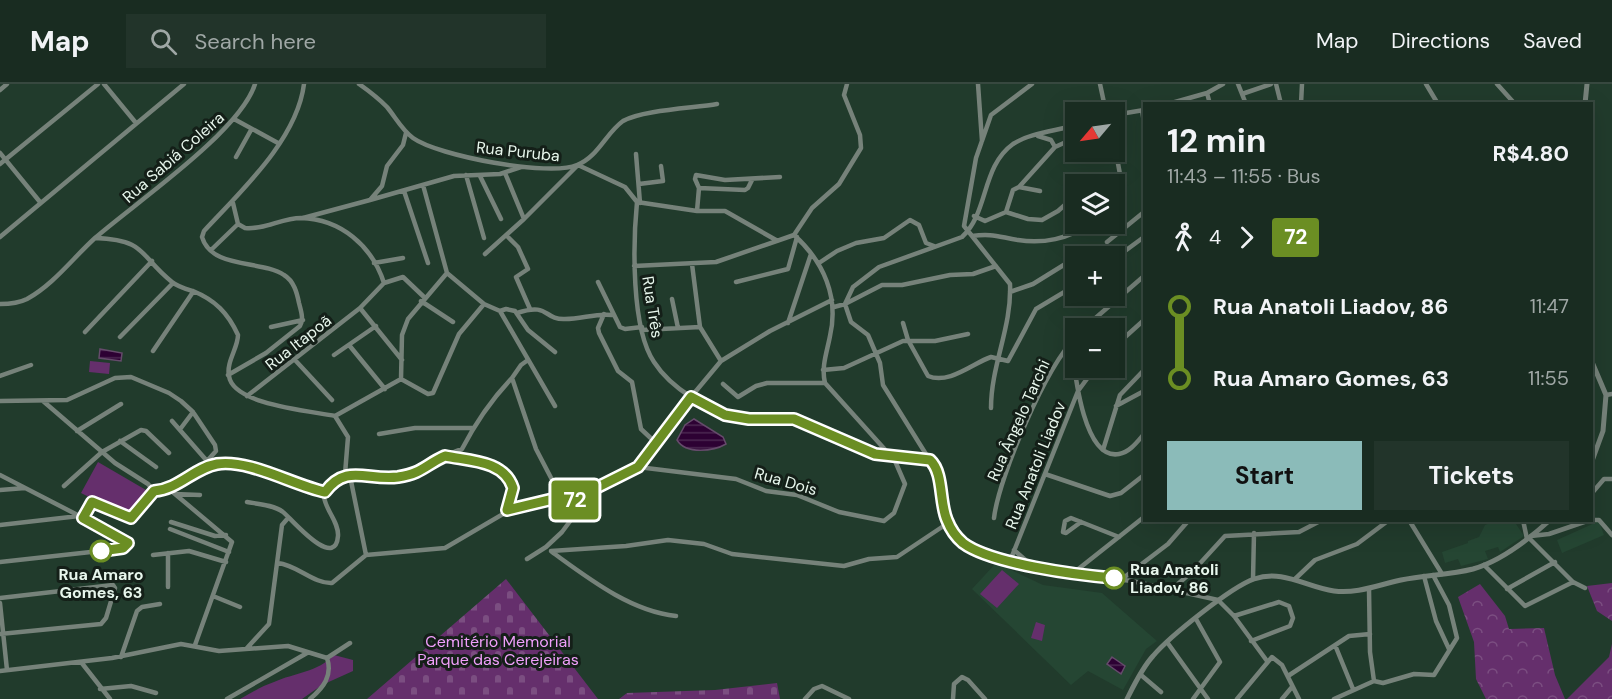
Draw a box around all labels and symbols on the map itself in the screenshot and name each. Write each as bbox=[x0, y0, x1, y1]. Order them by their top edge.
north arrow bbox=[1065, 102, 1125, 162]
street label: Rua Sabiá Coleira bbox=[118, 107, 229, 207]
street label: Rua Puruba bbox=[475, 137, 561, 166]
street label: Rua Três bbox=[637, 275, 668, 340]
street label: Rua Itapoã bbox=[261, 310, 336, 375]
street label: Rua Ângelo Tarchi bbox=[982, 356, 1055, 484]
street label: Rua Anatoli Liadov bbox=[1000, 398, 1071, 532]
street label: Rua Dois bbox=[752, 463, 820, 500]
line badge: 72 bbox=[548, 480, 602, 520]
marker: Rua Amaro Gomes, 63 bbox=[90, 540, 112, 562]
place label: Rua Anatoli Liadov, 86 bbox=[1130, 559, 1219, 598]
place label: Rua Amaro Gomes, 63 bbox=[58, 564, 144, 603]
marker: Rua Anatoli Liadov, 86 bbox=[1103, 567, 1125, 589]
park label: Cemitério Memorial Parque das Cerejeiras bbox=[417, 631, 579, 670]

